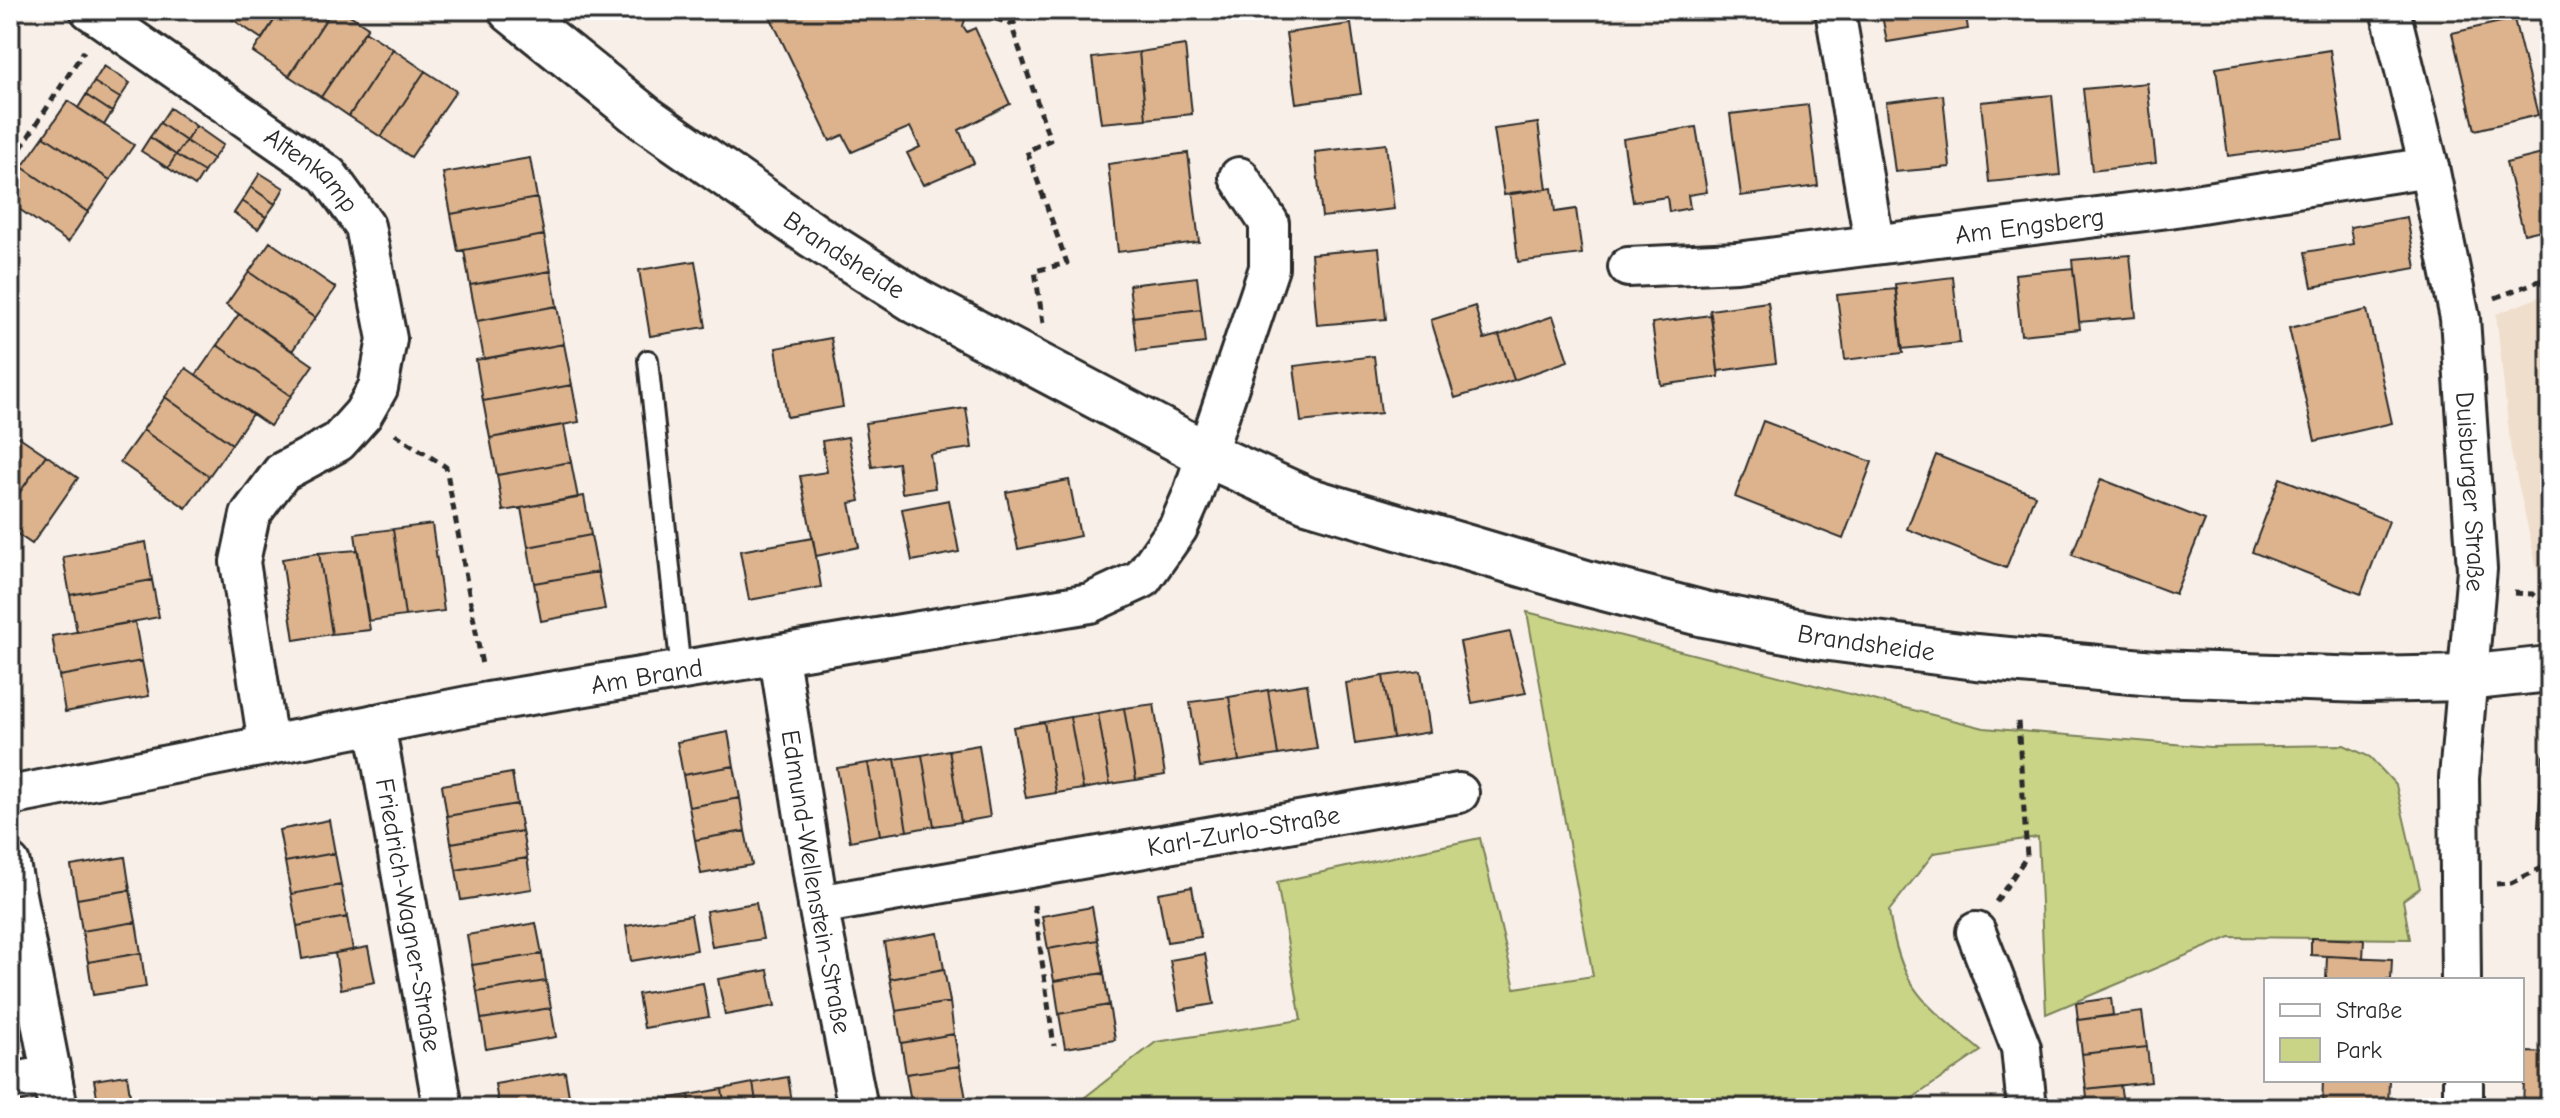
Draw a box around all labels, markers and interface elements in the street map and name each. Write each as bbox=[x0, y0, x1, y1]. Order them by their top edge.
street label: Altenkamp bbox=[259, 122, 364, 219]
street label: Am Engsberg bbox=[1953, 202, 2106, 251]
street label: Brandsheide bbox=[778, 205, 910, 306]
street label: Duisburger Straße bbox=[2449, 391, 2491, 593]
street label: Brandsheide bbox=[1795, 619, 1937, 668]
street label: Am Brand bbox=[589, 653, 705, 701]
street label: Edmund-Wellenstein-Straße bbox=[775, 728, 857, 1036]
street label: Friedrich-Wagner-Straße bbox=[369, 776, 447, 1054]
street label: Karl-Zurlo-Straße bbox=[1145, 800, 1342, 863]
legend bbox=[2264, 978, 2524, 1082]
text: Straße bbox=[2336, 996, 2402, 1024]
text: Park bbox=[2336, 1036, 2382, 1064]

